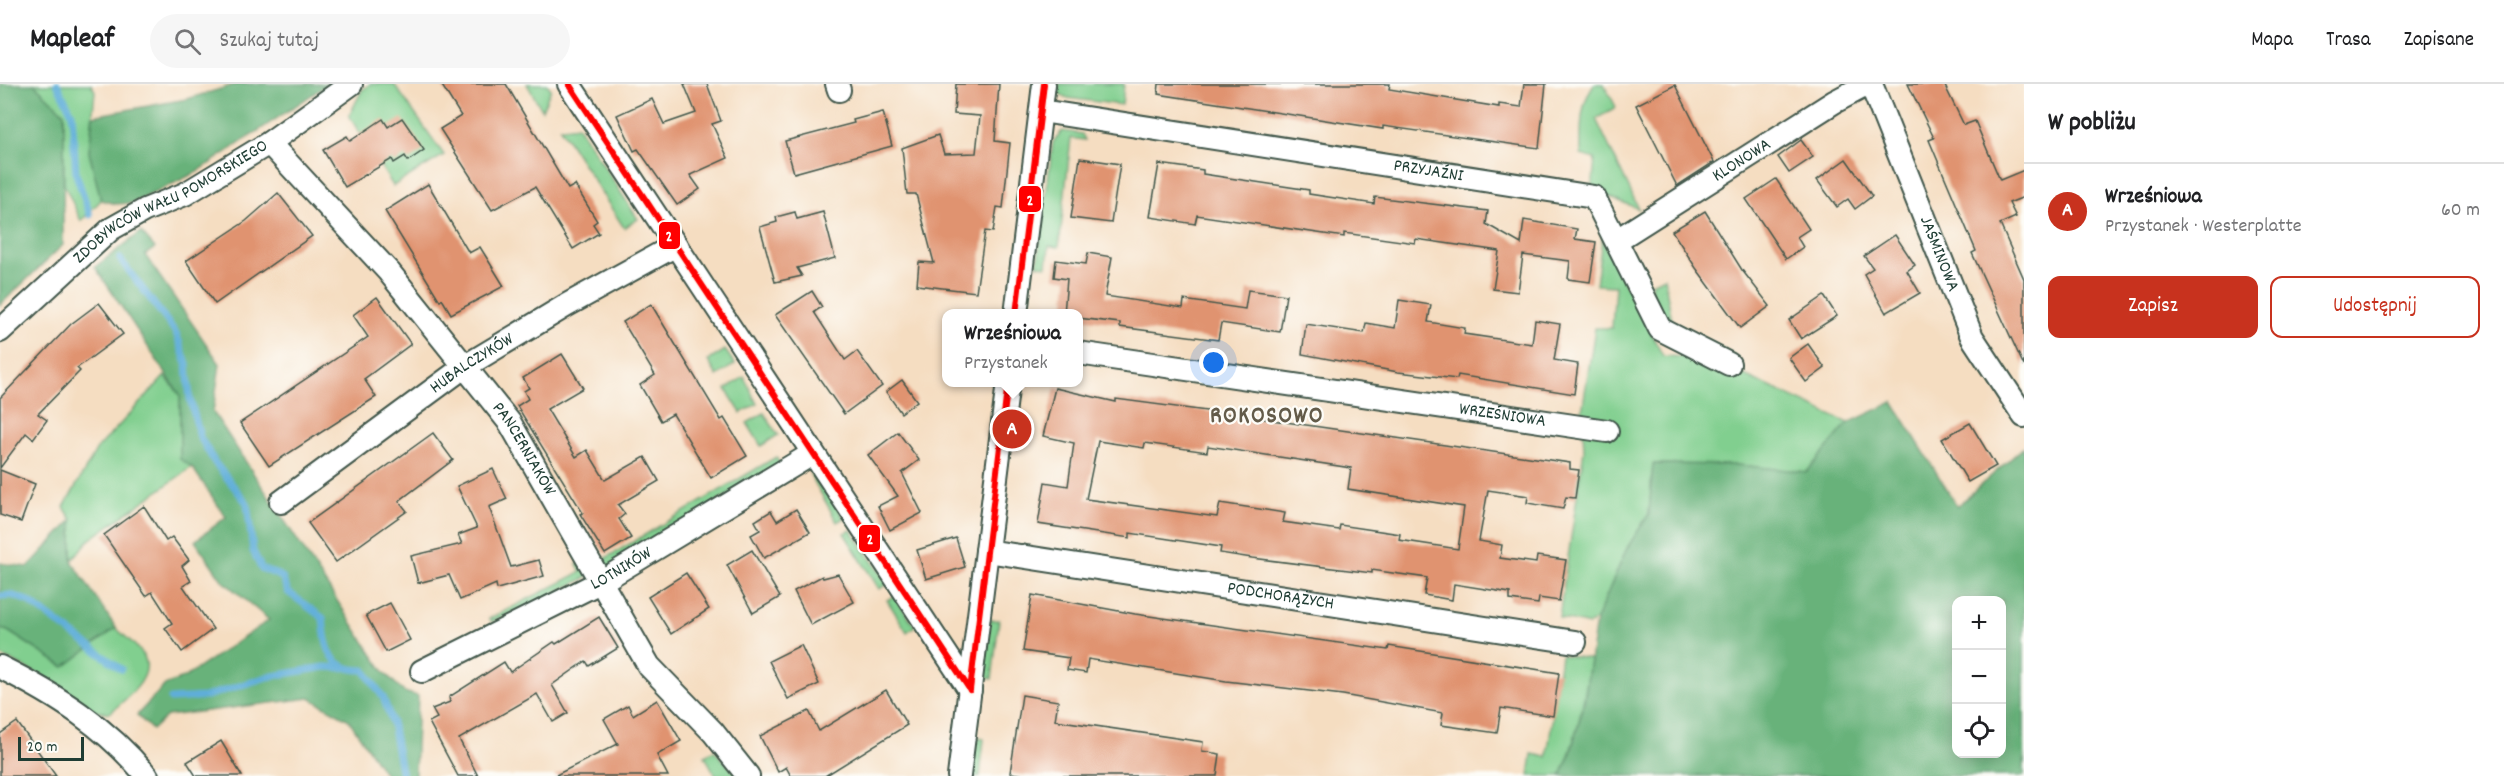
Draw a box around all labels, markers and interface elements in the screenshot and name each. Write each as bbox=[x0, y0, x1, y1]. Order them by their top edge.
search box bbox=[150, 14, 570, 68]
text: Mapleaf bbox=[30, 21, 114, 61]
icon: search bbox=[171, 25, 204, 58]
text: Szukaj tutaj bbox=[219, 26, 319, 57]
text: Mapa bbox=[2251, 26, 2293, 56]
text: Trasa bbox=[2326, 26, 2371, 56]
text: Zapisane bbox=[2404, 26, 2474, 56]
text: W pobliżu bbox=[2048, 105, 2136, 142]
street label: KLONOWA bbox=[1708, 132, 1776, 189]
street label: ZDOBYWCÓW WAŁU POMORSKIEGO bbox=[68, 134, 273, 270]
street label: PRZYJAŹNI bbox=[1392, 153, 1465, 189]
text: Wrześniowa bbox=[2105, 182, 2202, 213]
line badge: 2 bbox=[1018, 185, 1042, 213]
text: 2 bbox=[1027, 190, 1034, 213]
text: A bbox=[2062, 197, 2073, 225]
text: 60 m bbox=[2441, 197, 2480, 225]
street label: JAŚMINOWA bbox=[1913, 212, 1965, 296]
text: Przystanek · Westerplatte bbox=[2105, 213, 2302, 241]
line badge: 2 bbox=[658, 221, 681, 250]
text: 2 bbox=[666, 226, 673, 249]
button: Zapisz bbox=[2048, 276, 2258, 338]
button: Udostępnij bbox=[2270, 276, 2480, 338]
popup bbox=[942, 309, 1083, 387]
text: Wrześniowa bbox=[964, 319, 1061, 350]
street label: HUBALCZYKÓW bbox=[425, 327, 519, 400]
your location bbox=[1199, 348, 1228, 377]
text: Przystanek bbox=[964, 350, 1048, 378]
street label: PANCERNIAKÓW bbox=[486, 397, 562, 501]
street label: WRZEŚNIOWA bbox=[1457, 397, 1548, 434]
district label: ROKOSOWO bbox=[1210, 400, 1324, 434]
pin: A bbox=[992, 406, 1032, 452]
line badge: 2 bbox=[858, 524, 881, 553]
text: 2 bbox=[867, 529, 874, 552]
street label: LOTNIKÓW bbox=[586, 541, 658, 597]
street label: PODCHORĄŻYCH bbox=[1225, 576, 1336, 617]
map controls bbox=[1952, 596, 2006, 758]
button: + bbox=[1952, 596, 2006, 650]
button: − bbox=[1952, 650, 2006, 704]
button: locate bbox=[1952, 704, 2006, 758]
scale bar bbox=[18, 734, 84, 762]
text: 20 m bbox=[27, 736, 57, 759]

